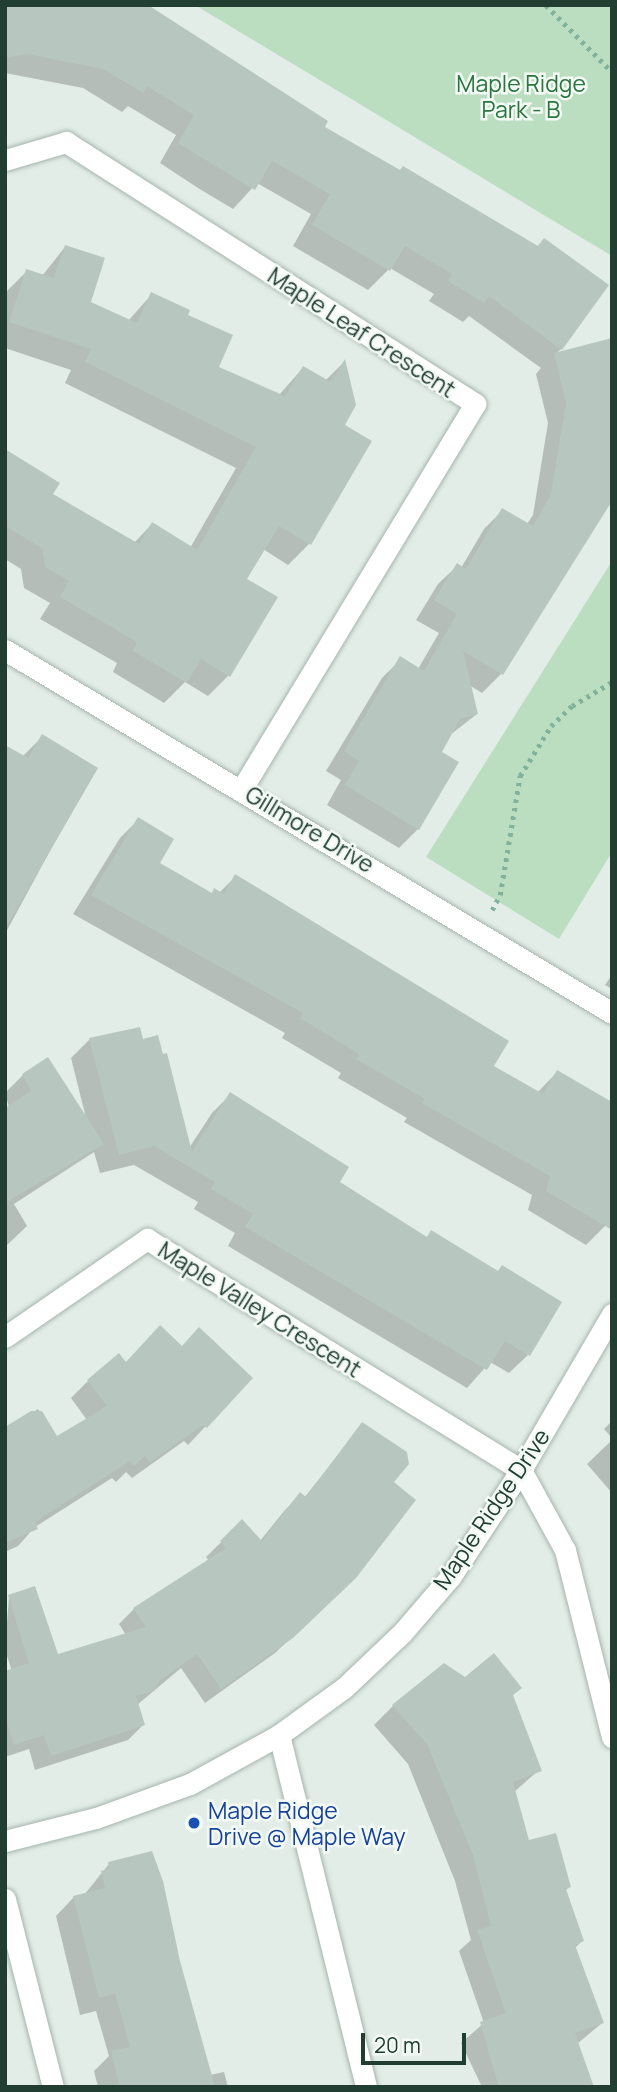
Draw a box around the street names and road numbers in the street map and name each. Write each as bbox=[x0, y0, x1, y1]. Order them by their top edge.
street label: Maple Leaf Crescent bbox=[263, 261, 461, 403]
street label: Gillmore Drive bbox=[241, 780, 379, 878]
street label: Maple Valley Crescent bbox=[154, 1235, 366, 1383]
street label: Maple Ridge Drive bbox=[427, 1423, 555, 1595]

